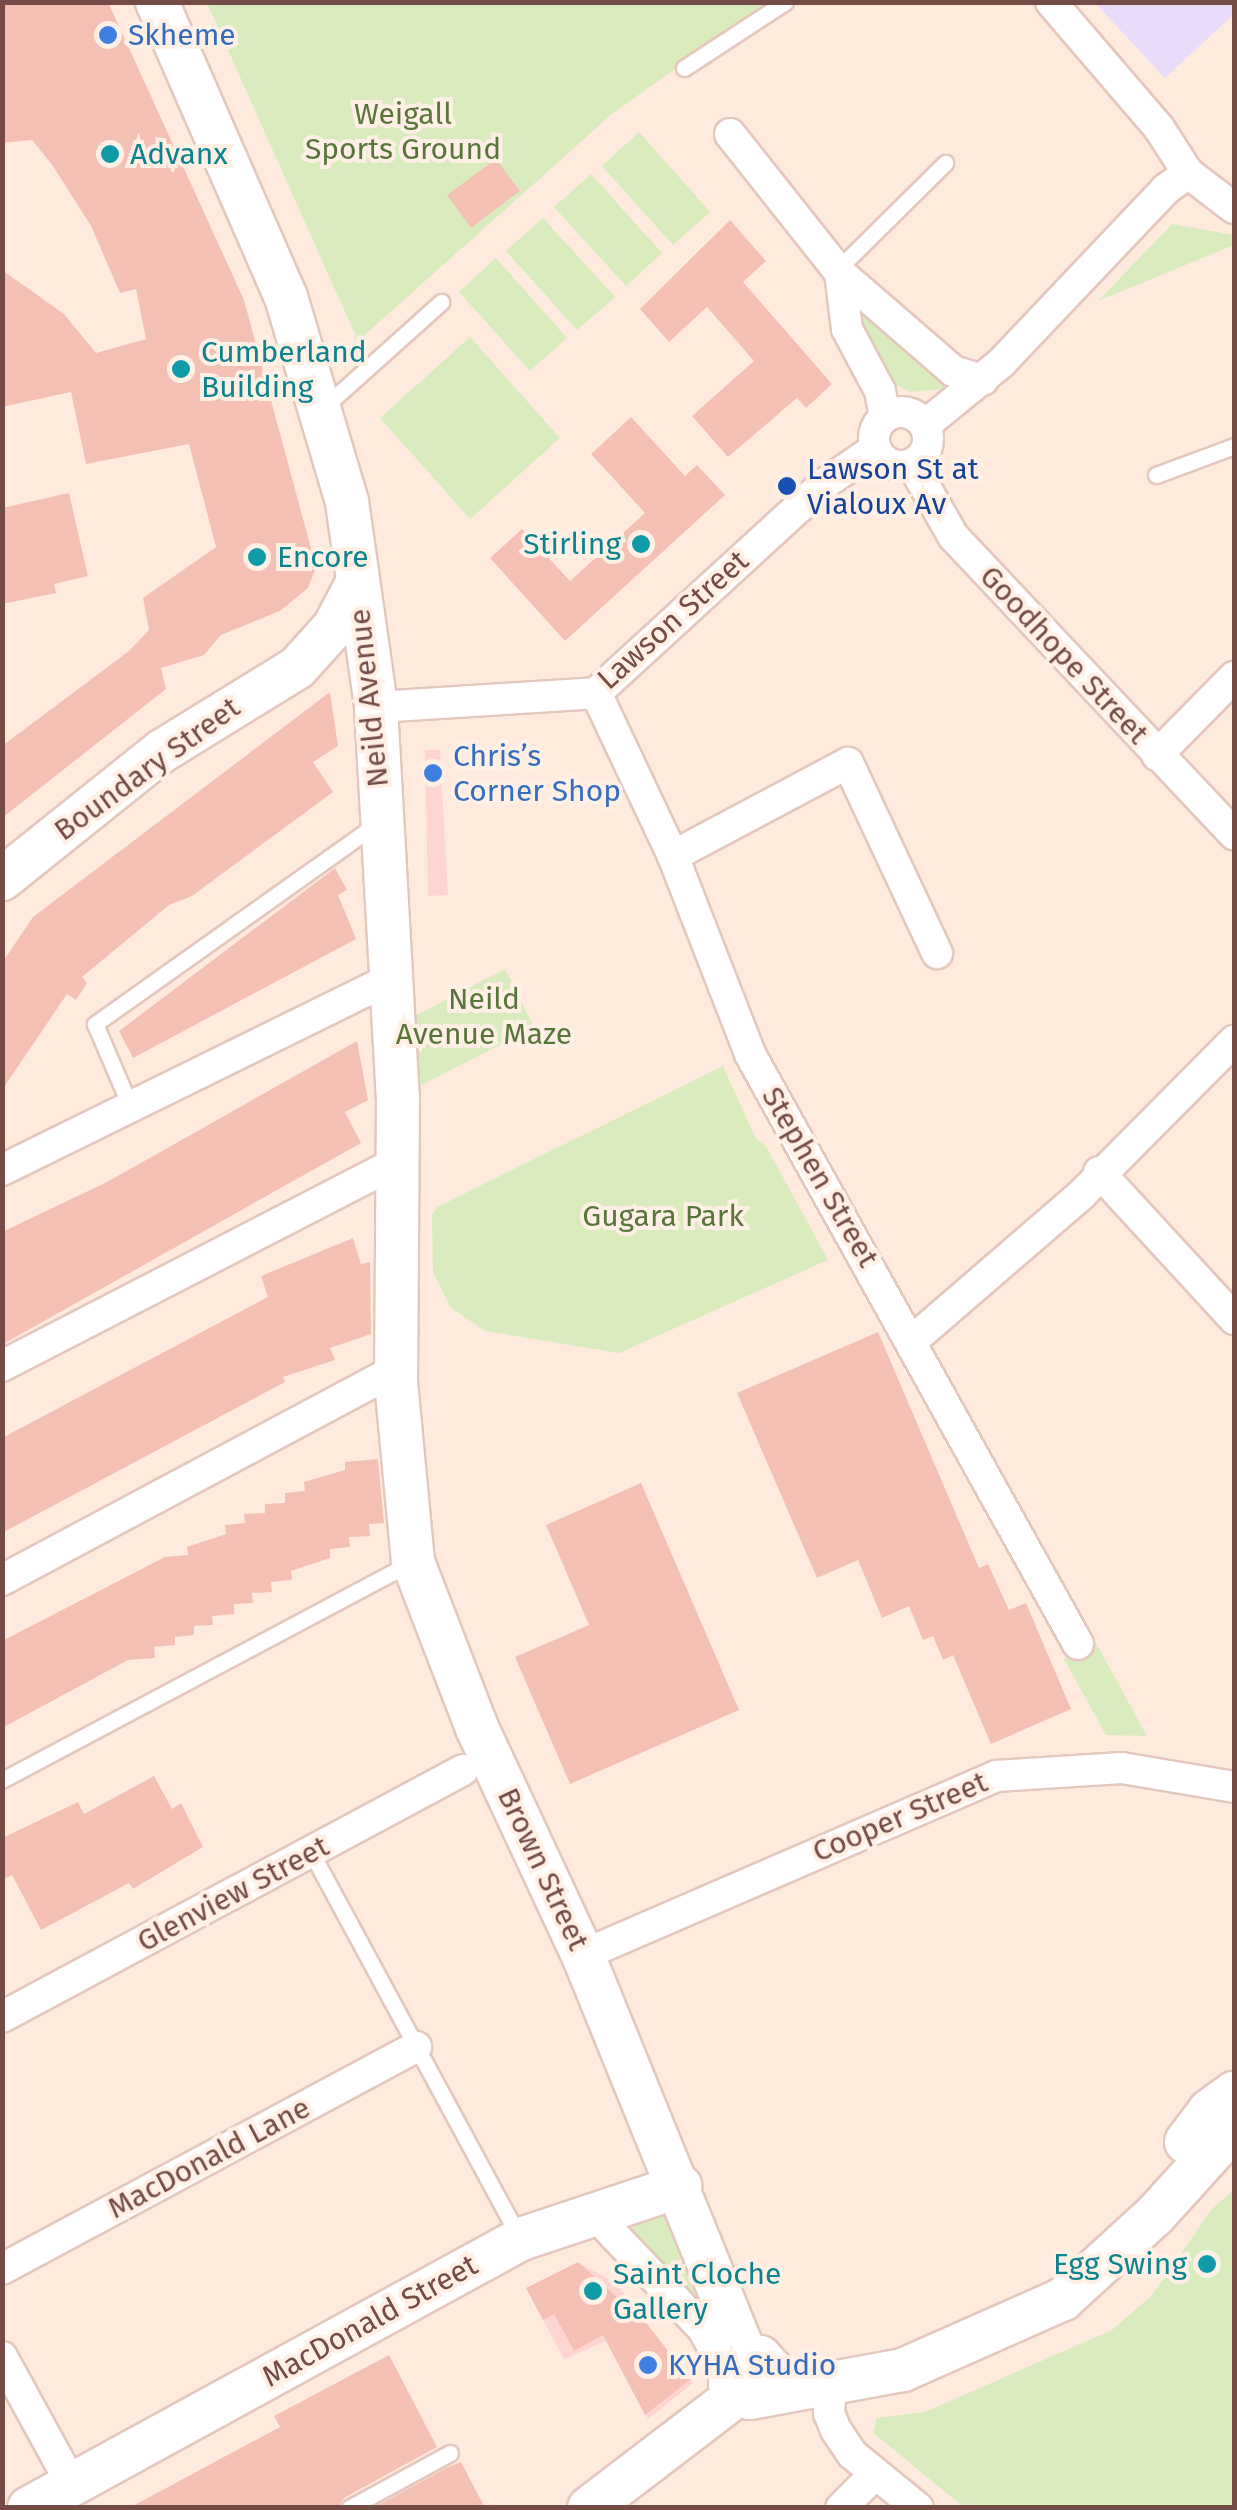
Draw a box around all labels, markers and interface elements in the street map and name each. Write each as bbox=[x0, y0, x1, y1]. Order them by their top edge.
place label: Skheme bbox=[128, 17, 236, 53]
marker: Skheme bbox=[97, 24, 119, 46]
park label: Weigall Sports Ground bbox=[305, 96, 501, 166]
place label: Advanx bbox=[130, 136, 228, 172]
marker: Advanx bbox=[99, 143, 121, 165]
place label: Cumberland Building bbox=[201, 334, 367, 404]
marker: Cumberland Building bbox=[170, 358, 192, 380]
place label: Lawson St at Vialoux Av bbox=[807, 451, 979, 522]
marker: Lawson St at Vialoux Av bbox=[776, 475, 798, 497]
place label: Stirling bbox=[523, 526, 621, 562]
marker: Stirling bbox=[630, 533, 652, 555]
place label: Encore bbox=[277, 539, 369, 575]
street label: Lawson Street bbox=[590, 543, 756, 697]
marker: Encore bbox=[246, 546, 268, 568]
street label: Goodhope Street bbox=[972, 558, 1156, 752]
street label: Neild Avenue bbox=[342, 607, 396, 789]
street label: Boundary Street bbox=[47, 690, 247, 848]
place label: Chris’s Corner Shop bbox=[453, 738, 621, 808]
marker: Chris’s Corner Shop bbox=[422, 762, 444, 784]
park label: Neild Avenue Maze bbox=[396, 981, 572, 1052]
street label: Stephen Street bbox=[754, 1081, 886, 1273]
park label: Gugara Park bbox=[582, 1198, 744, 1234]
street label: Cooper Street bbox=[807, 1764, 993, 1870]
street label: Brown Street bbox=[490, 1782, 596, 1956]
street label: Glenview Street bbox=[131, 1828, 335, 1960]
street label: MacDonald Lane bbox=[102, 2090, 316, 2226]
place label: Egg Swing bbox=[1053, 2246, 1187, 2282]
street label: MacDonald Street bbox=[256, 2247, 484, 2395]
marker: Egg Swing bbox=[1196, 2253, 1218, 2275]
place label: Saint Cloche Gallery bbox=[613, 2256, 781, 2326]
marker: Saint Cloche Gallery bbox=[582, 2280, 604, 2302]
place label: KYHA Studio bbox=[668, 2347, 836, 2383]
marker: KYHA Studio bbox=[637, 2354, 659, 2376]

